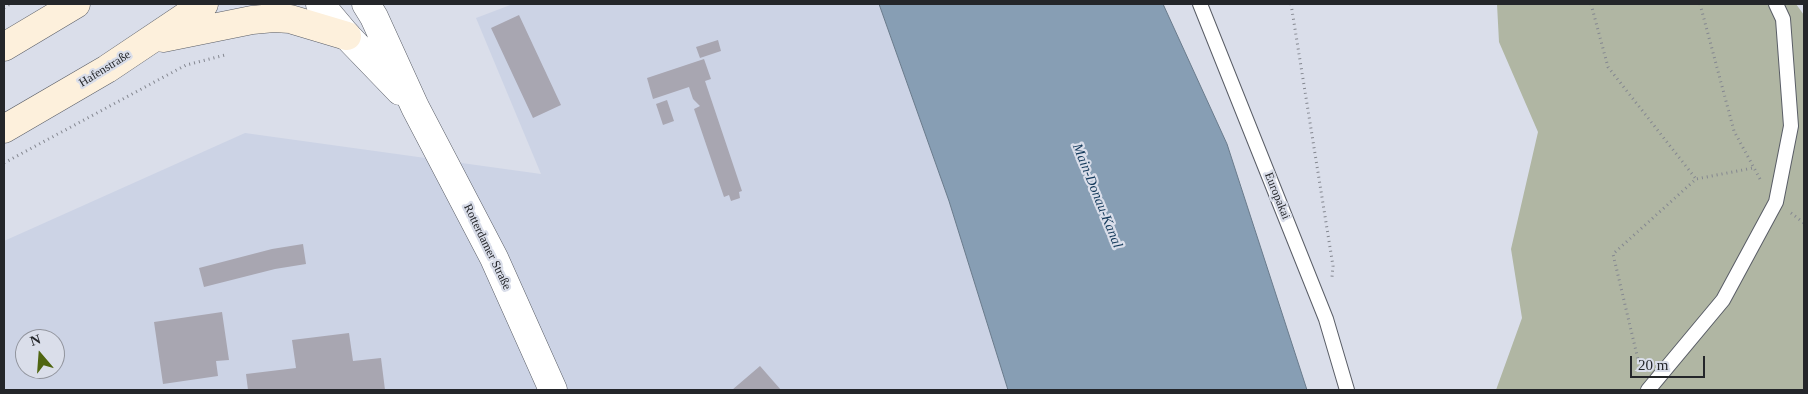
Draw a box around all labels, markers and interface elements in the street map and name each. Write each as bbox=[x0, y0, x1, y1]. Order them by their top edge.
street label: Hafenstraße bbox=[77, 48, 133, 90]
water label: Main-Donau-Kanal bbox=[1068, 141, 1126, 251]
street label: Europakai bbox=[1261, 170, 1293, 222]
street label: Rotterdamer Straße bbox=[460, 202, 514, 292]
north arrow bbox=[15, 329, 65, 379]
text: N bbox=[28, 332, 43, 349]
scale bar bbox=[1633, 346, 1708, 378]
text: 20 m bbox=[1638, 357, 1668, 373]

